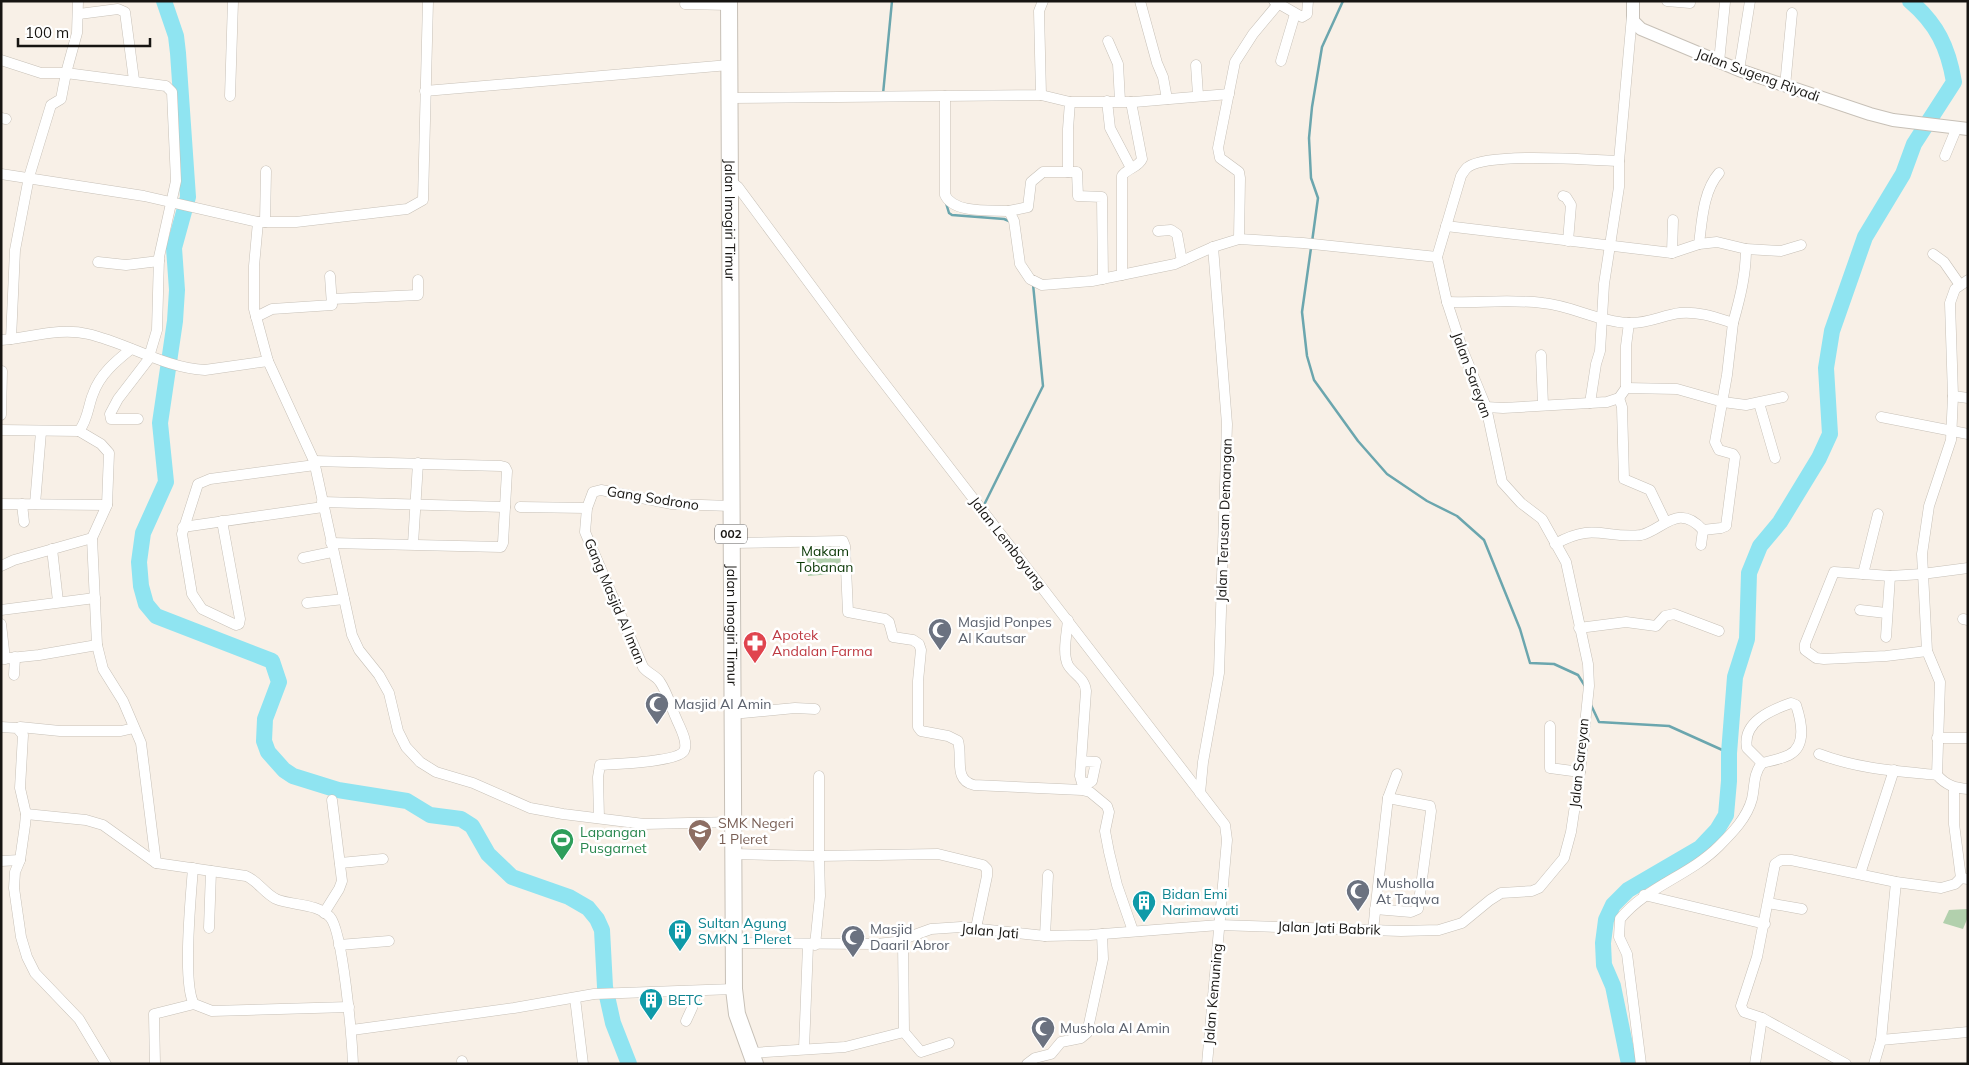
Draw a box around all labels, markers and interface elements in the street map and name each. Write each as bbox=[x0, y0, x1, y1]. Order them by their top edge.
scale bar bbox=[18, 15, 150, 47]
text: 100 m bbox=[25, 23, 69, 42]
street label: Jalan Sugeng Riyadi bbox=[1694, 44, 1822, 106]
street label: Jalan Imogiri Timur bbox=[721, 159, 739, 282]
street label: Jalan Sareyan bbox=[1448, 330, 1496, 420]
street label: Jalan Terusan Demangan bbox=[1212, 438, 1236, 602]
street label: Gang Sodrono bbox=[606, 482, 700, 514]
street label: Jalan Lembayung bbox=[966, 493, 1050, 593]
road number: 002 bbox=[715, 524, 747, 544]
street label: Gang Masjid Al Iman bbox=[580, 535, 650, 667]
park label: Makam Tobanan bbox=[797, 542, 854, 576]
street label: Jalan Imogiri Timur bbox=[723, 564, 741, 687]
place label: Masjid Ponpes Al Kautsar bbox=[958, 613, 1052, 647]
mosque icon: Masjid Ponpes Al Kautsar bbox=[927, 617, 953, 651]
place label: Apotek Andalan Farma bbox=[772, 626, 873, 660]
pharmacy icon: Apotek Andalan Farma bbox=[742, 630, 768, 664]
mosque icon: Masjid Al Amin bbox=[644, 691, 670, 725]
place label: Masjid Al Amin bbox=[674, 695, 771, 713]
street label: Jalan Sareyan bbox=[1565, 717, 1593, 809]
place label: SMK Negeri 1 Pleret bbox=[718, 814, 794, 848]
school or university icon: SMK Negeri 1 Pleret bbox=[687, 818, 713, 852]
place label: Lapangan Pusgarnet bbox=[580, 823, 647, 857]
sports icon: Lapangan Pusgarnet bbox=[549, 827, 575, 861]
place label: Musholla At Taqwa bbox=[1376, 874, 1439, 908]
mosque icon: Musholla At Taqwa bbox=[1345, 878, 1371, 912]
place label: Bidan Emi Narimawati bbox=[1162, 885, 1239, 919]
building icon: Bidan Emi Narimawati bbox=[1131, 889, 1157, 923]
place label: Sultan Agung SMKN 1 Pleret bbox=[698, 914, 791, 948]
street label: Jalan Jati Babrik bbox=[1277, 917, 1382, 939]
building icon: Sultan Agung SMKN 1 Pleret bbox=[667, 918, 693, 952]
place label: Masjid Daaril Abror bbox=[870, 920, 950, 954]
street label: Jalan Jati bbox=[960, 920, 1020, 942]
mosque icon: Masjid Daaril Abror bbox=[840, 924, 866, 958]
street label: Jalan Kemuning bbox=[1200, 943, 1226, 1045]
building icon: BETC bbox=[638, 987, 664, 1021]
place label: BETC bbox=[668, 991, 703, 1009]
mosque icon: Mushola Al Amin bbox=[1030, 1015, 1056, 1049]
place label: Mushola Al Amin bbox=[1060, 1019, 1170, 1037]

